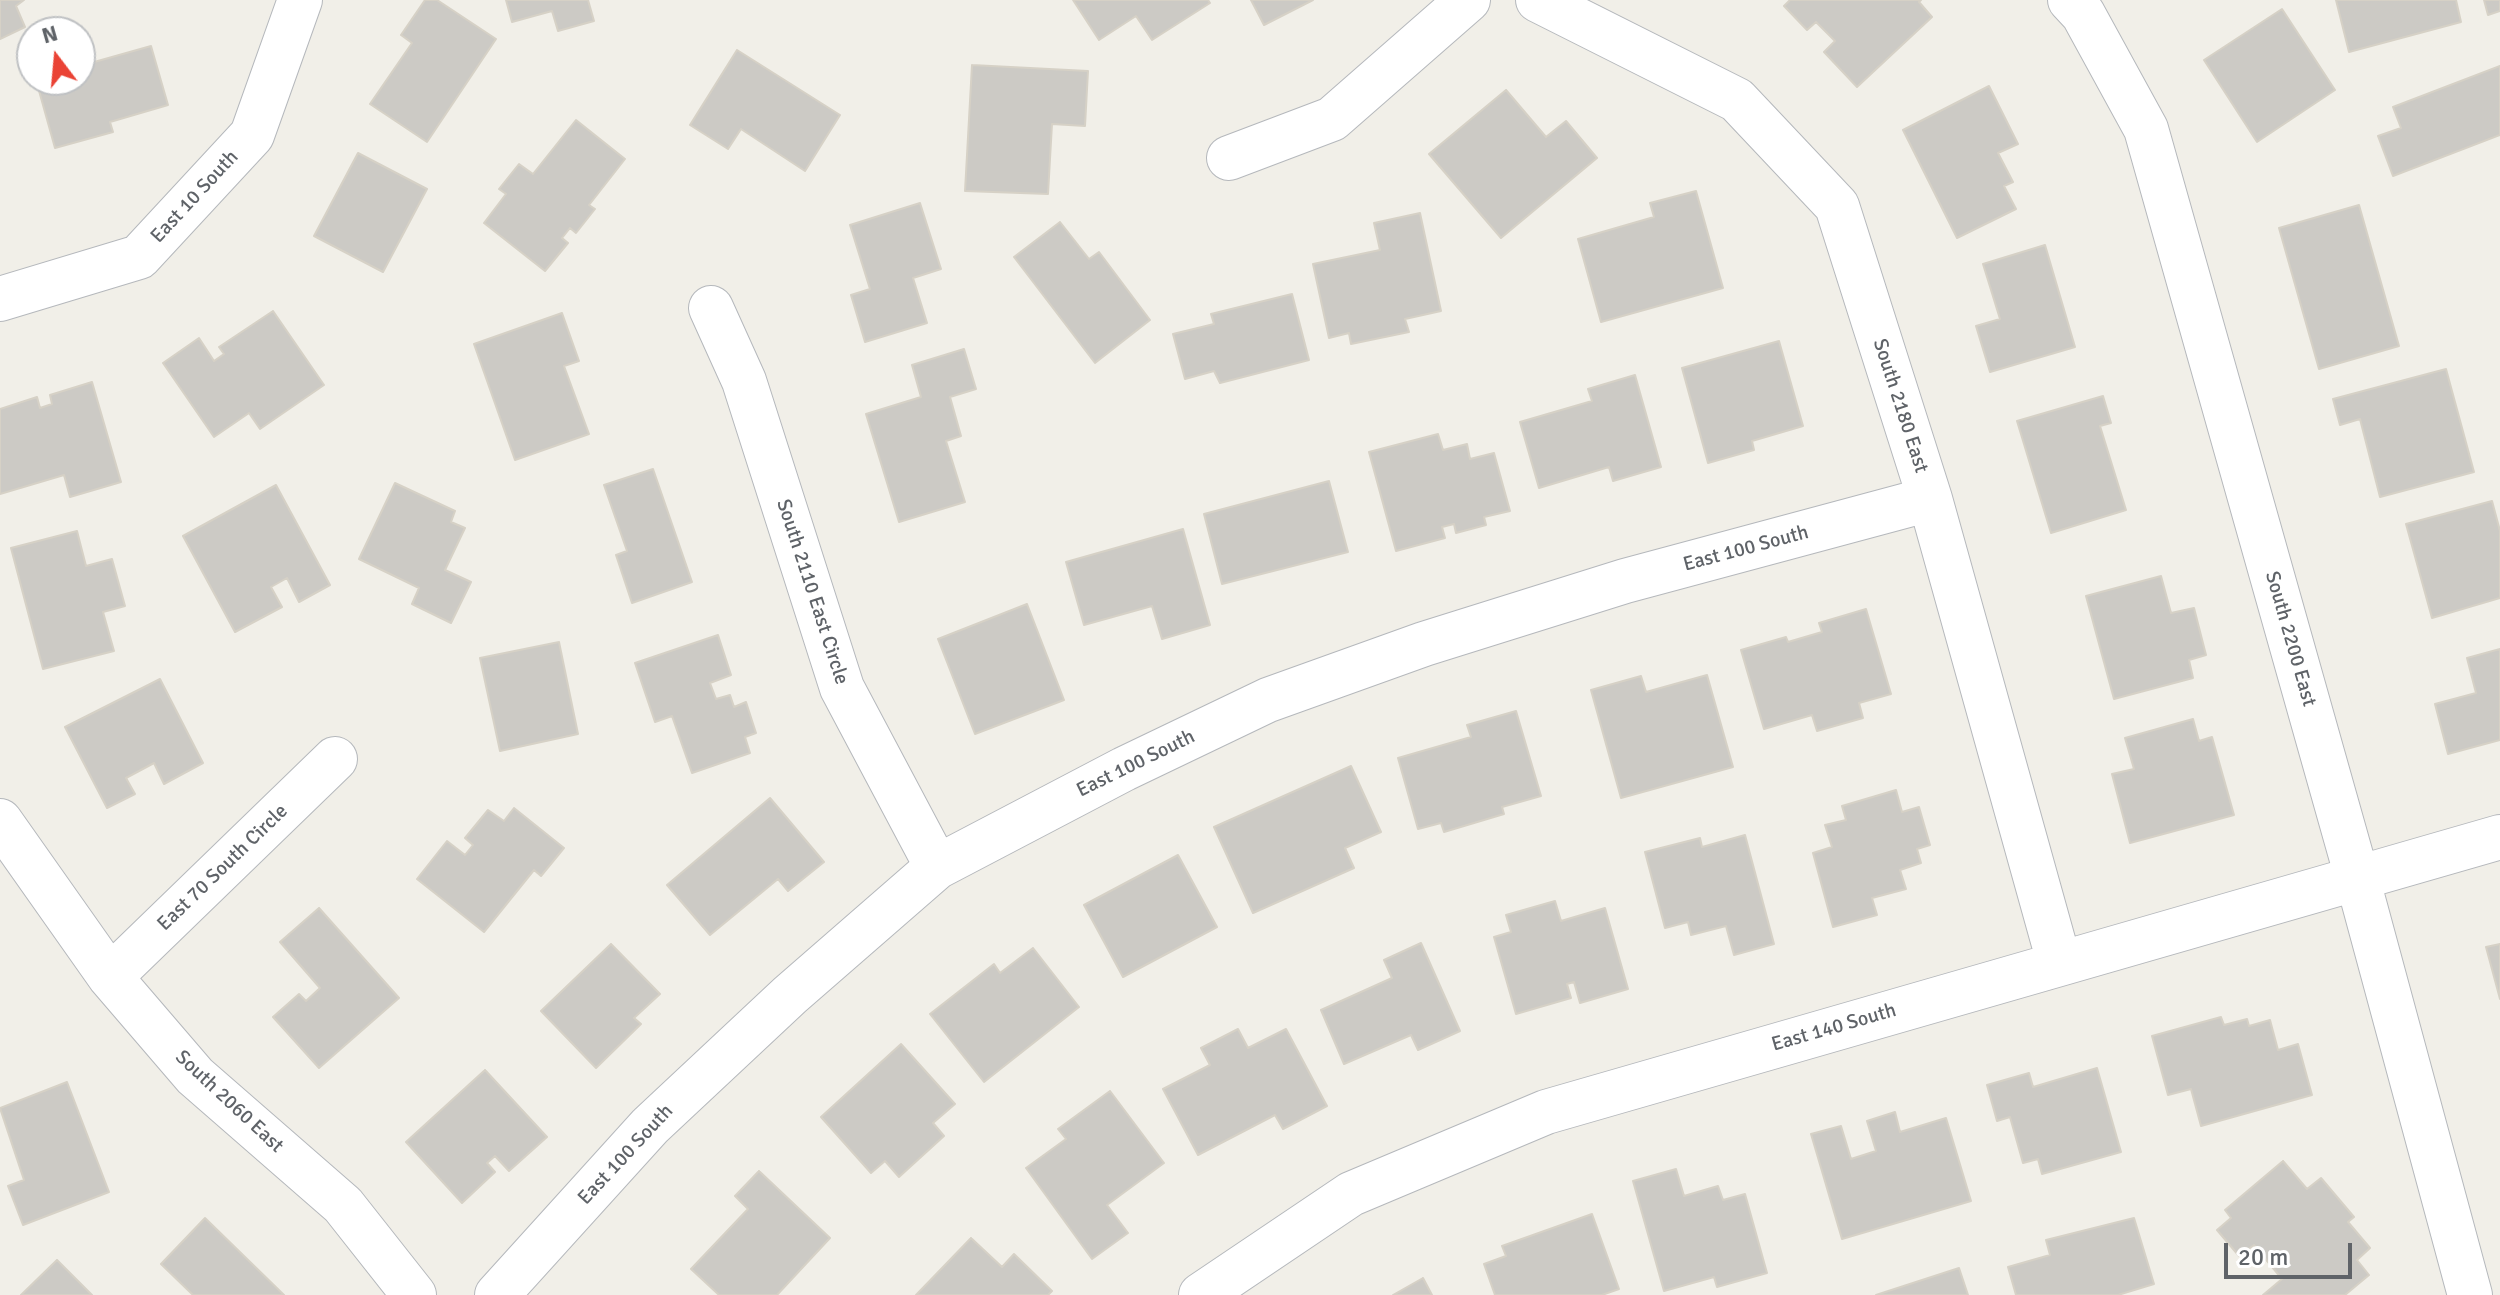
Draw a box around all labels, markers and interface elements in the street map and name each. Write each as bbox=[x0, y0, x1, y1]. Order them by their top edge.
north arrow bbox=[16, 16, 96, 96]
text: N bbox=[39, 19, 61, 49]
street label: East 10 South bbox=[146, 146, 244, 248]
street label: South 2180 East bbox=[1867, 336, 1933, 476]
street label: South 2110 East Circle bbox=[771, 496, 853, 688]
street label: East 100 South bbox=[1681, 521, 1811, 577]
street label: South 2200 East bbox=[2259, 569, 2321, 709]
street label: East 100 South bbox=[1073, 725, 1199, 803]
street label: East 70 South Circle bbox=[153, 800, 293, 936]
street label: East 140 South bbox=[1769, 999, 1899, 1057]
street label: South 2060 East bbox=[170, 1046, 288, 1158]
street label: East 100 South bbox=[573, 1100, 679, 1210]
scale bar bbox=[2228, 1227, 2356, 1277]
text: 20 m bbox=[2238, 1242, 2288, 1272]

